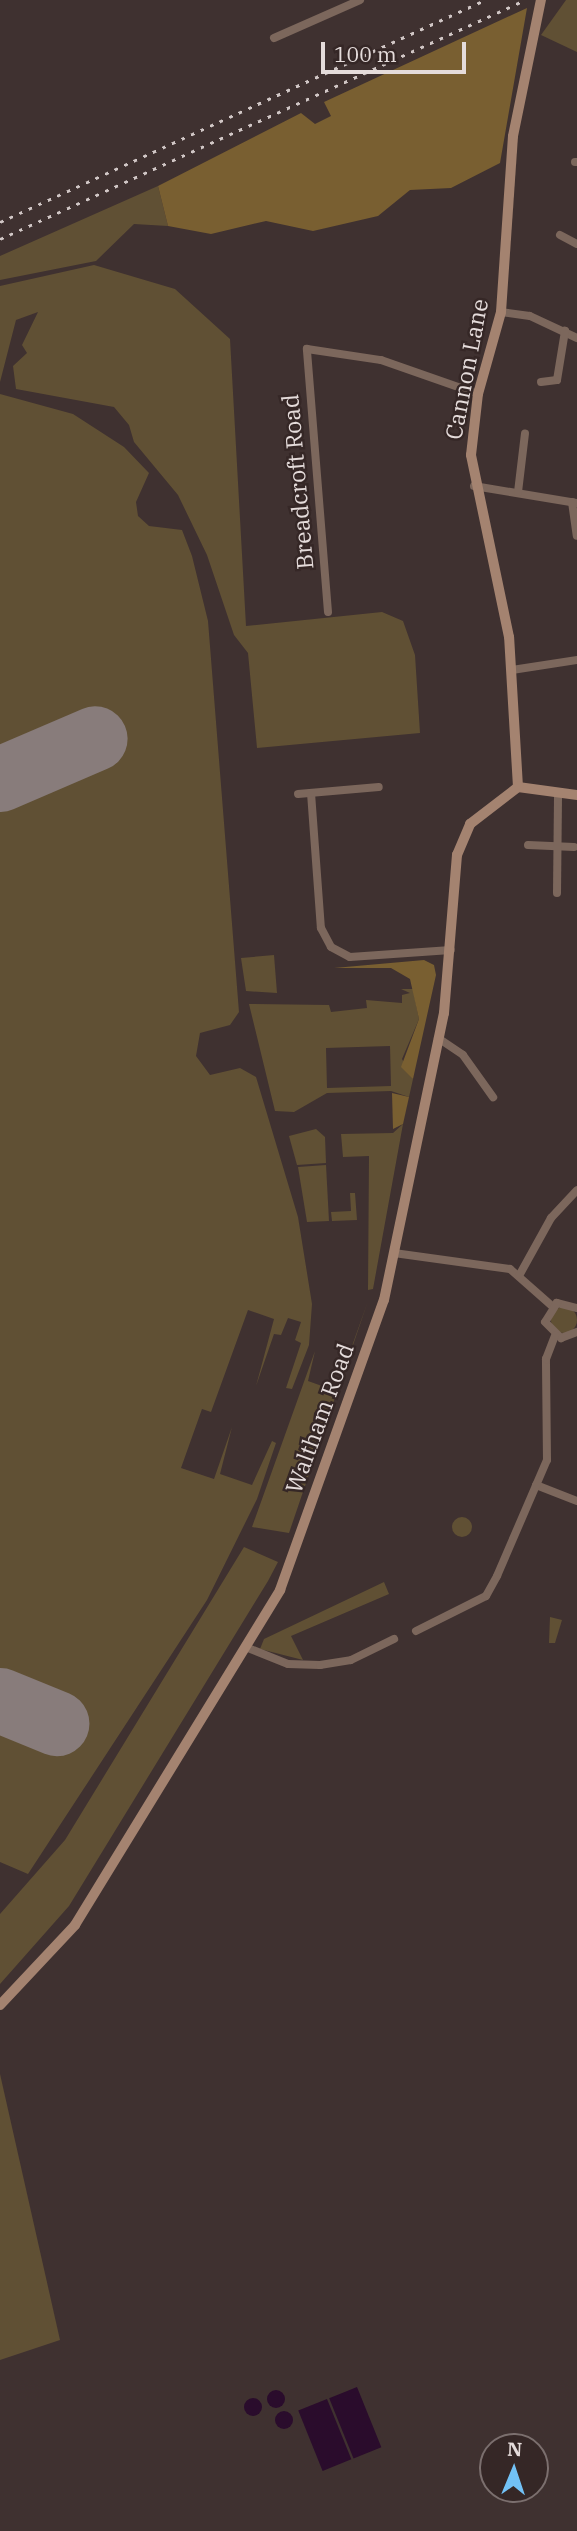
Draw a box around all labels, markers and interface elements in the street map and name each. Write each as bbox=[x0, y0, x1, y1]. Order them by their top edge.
scale bar bbox=[325, 28, 470, 72]
text: 100 m bbox=[334, 40, 397, 68]
street label: Cannon Lane bbox=[439, 296, 493, 442]
street label: Breadcroft Road bbox=[276, 393, 318, 571]
street label: Waltham Road bbox=[279, 1339, 359, 1497]
north arrow bbox=[479, 2433, 549, 2503]
text: N bbox=[507, 2437, 523, 2461]

